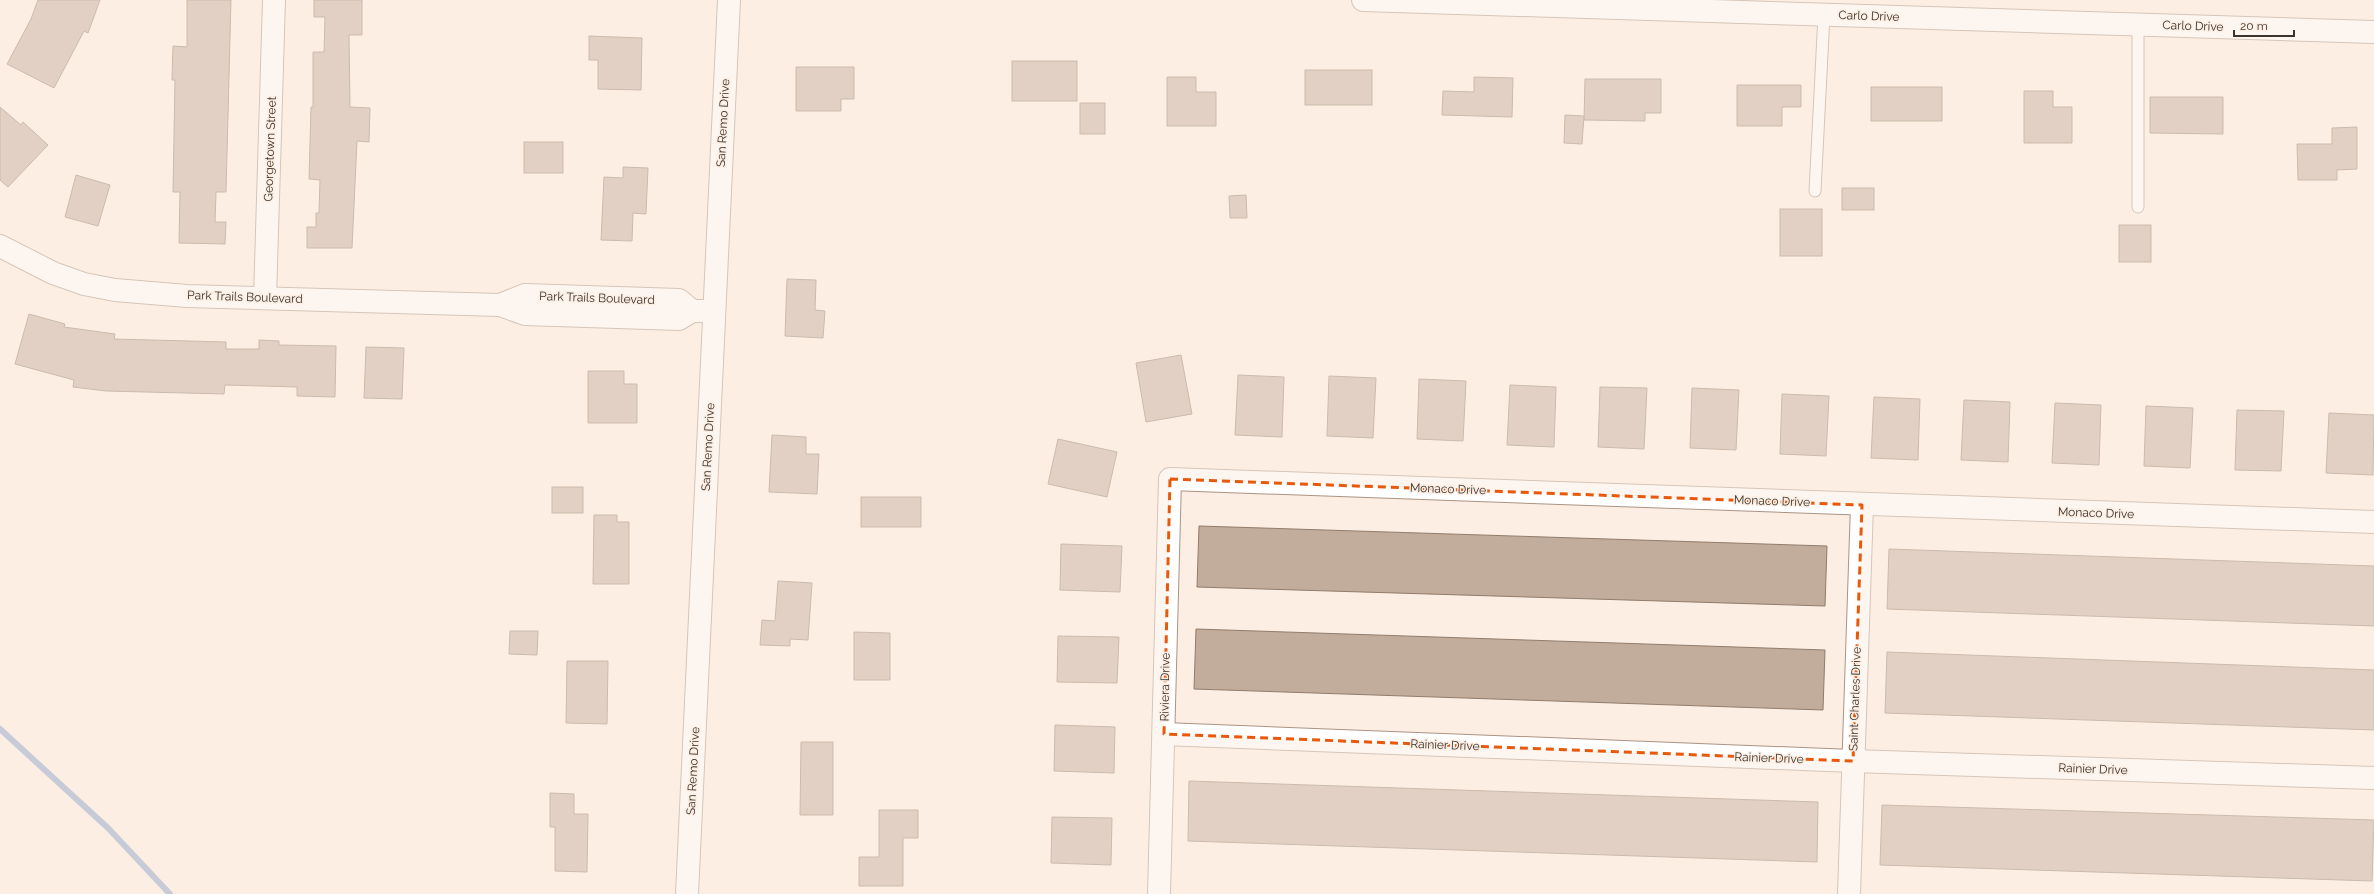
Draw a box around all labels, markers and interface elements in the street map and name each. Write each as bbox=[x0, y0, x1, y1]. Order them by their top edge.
street label: Carlo Drive bbox=[1838, 8, 1900, 24]
scale bar bbox=[2234, 12, 2294, 38]
street label: Carlo Drive bbox=[2162, 18, 2224, 34]
text: 20 m bbox=[2240, 19, 2268, 33]
street label: San Remo Drive bbox=[714, 78, 732, 168]
street label: Georgetown Street bbox=[261, 96, 279, 202]
street label: Park Trails Boulevard bbox=[187, 288, 303, 306]
street label: Park Trails Boulevard bbox=[539, 289, 655, 307]
street label: San Remo Drive bbox=[699, 402, 717, 492]
street label: Monaco Drive bbox=[1410, 481, 1486, 497]
street label: Monaco Drive bbox=[1734, 493, 1810, 509]
street label: Monaco Drive bbox=[2058, 505, 2134, 521]
street label: Saint Charles Drive bbox=[1846, 647, 1864, 751]
street label: Riviera Drive bbox=[1157, 652, 1173, 722]
street label: San Remo Drive bbox=[684, 726, 702, 816]
street label: Rainier Drive bbox=[1410, 737, 1480, 753]
street label: Rainier Drive bbox=[1734, 750, 1804, 766]
street label: Rainier Drive bbox=[2058, 761, 2128, 777]

